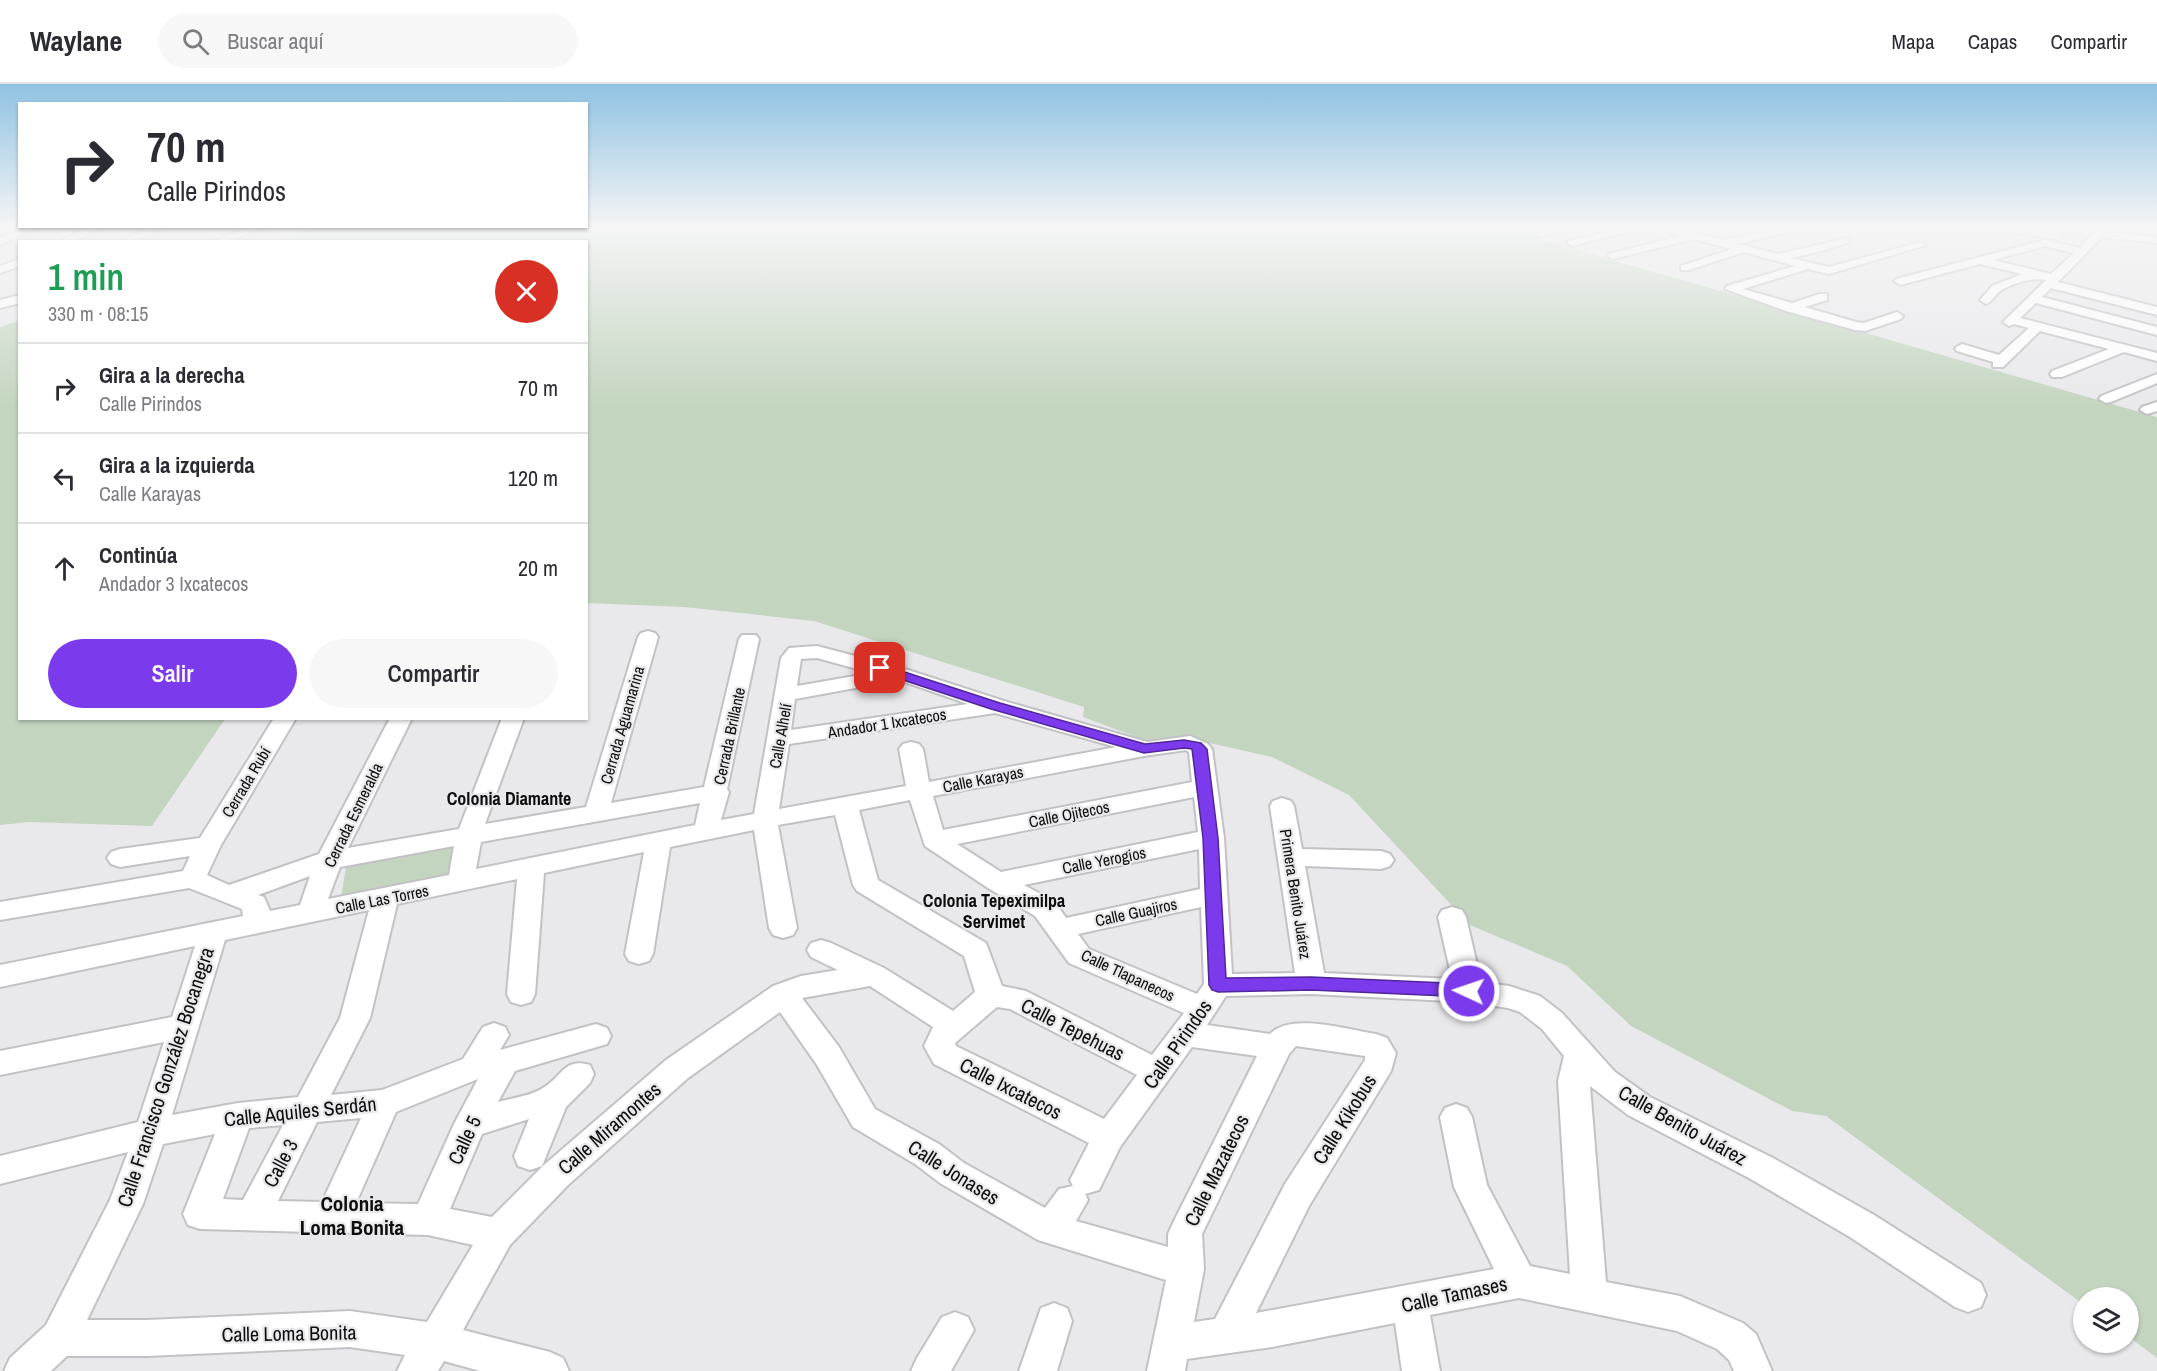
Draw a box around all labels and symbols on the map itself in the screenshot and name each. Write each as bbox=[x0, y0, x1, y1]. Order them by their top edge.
pin bbox=[854, 642, 905, 693]
street label: Cerrada Aguamarina bbox=[595, 663, 650, 787]
street label: Cerrada Brillante bbox=[708, 685, 750, 787]
street label: Calle Alhelí bbox=[763, 701, 797, 770]
street label: Andador 1 Ixcatecos bbox=[825, 703, 948, 743]
street label: Cerrada Rubí bbox=[216, 742, 276, 821]
street label: Cerrada Esmeralda bbox=[318, 758, 388, 871]
street label: Calle Karayas bbox=[941, 760, 1025, 798]
district label: Colonia Diamante bbox=[447, 786, 571, 811]
street label: Calle Ojitecos bbox=[1027, 795, 1111, 833]
street label: Primera Benito Juárez bbox=[1275, 827, 1317, 961]
street label: Calle Yerogios bbox=[1060, 841, 1148, 879]
street label: Calle Las Torres bbox=[333, 879, 431, 919]
district label: Colonia Tepeximilpa Servimet bbox=[923, 888, 1066, 934]
street label: Calle Guajiros bbox=[1093, 893, 1179, 931]
street label: Calle Francisco González Bocanegra bbox=[110, 944, 220, 1210]
street label: Calle Tlapanecos bbox=[1078, 944, 1178, 1006]
position arrow bbox=[1437, 959, 1501, 1023]
street label: Calle Tepehuas bbox=[1017, 991, 1129, 1067]
street label: Calle Pirindos bbox=[1136, 994, 1218, 1094]
street label: Calle Ixcatecos bbox=[955, 1051, 1067, 1125]
street label: Calle Kikobus bbox=[1306, 1069, 1382, 1169]
street label: Calle Miramontes bbox=[552, 1076, 666, 1180]
street label: Calle Benito Juárez bbox=[1614, 1078, 1752, 1172]
street label: Calle Aquiles Serdán bbox=[222, 1090, 378, 1132]
street label: Calle Mazatecos bbox=[1177, 1110, 1255, 1230]
street label: Calle 5 bbox=[441, 1111, 487, 1169]
street label: Calle Jonases bbox=[903, 1133, 1005, 1211]
street label: Calle 3 bbox=[256, 1134, 304, 1192]
district label: Colonia Loma Bonita bbox=[300, 1189, 405, 1242]
street label: Calle Tamases bbox=[1399, 1270, 1509, 1318]
street label: Calle Loma Bonita bbox=[221, 1318, 357, 1348]

